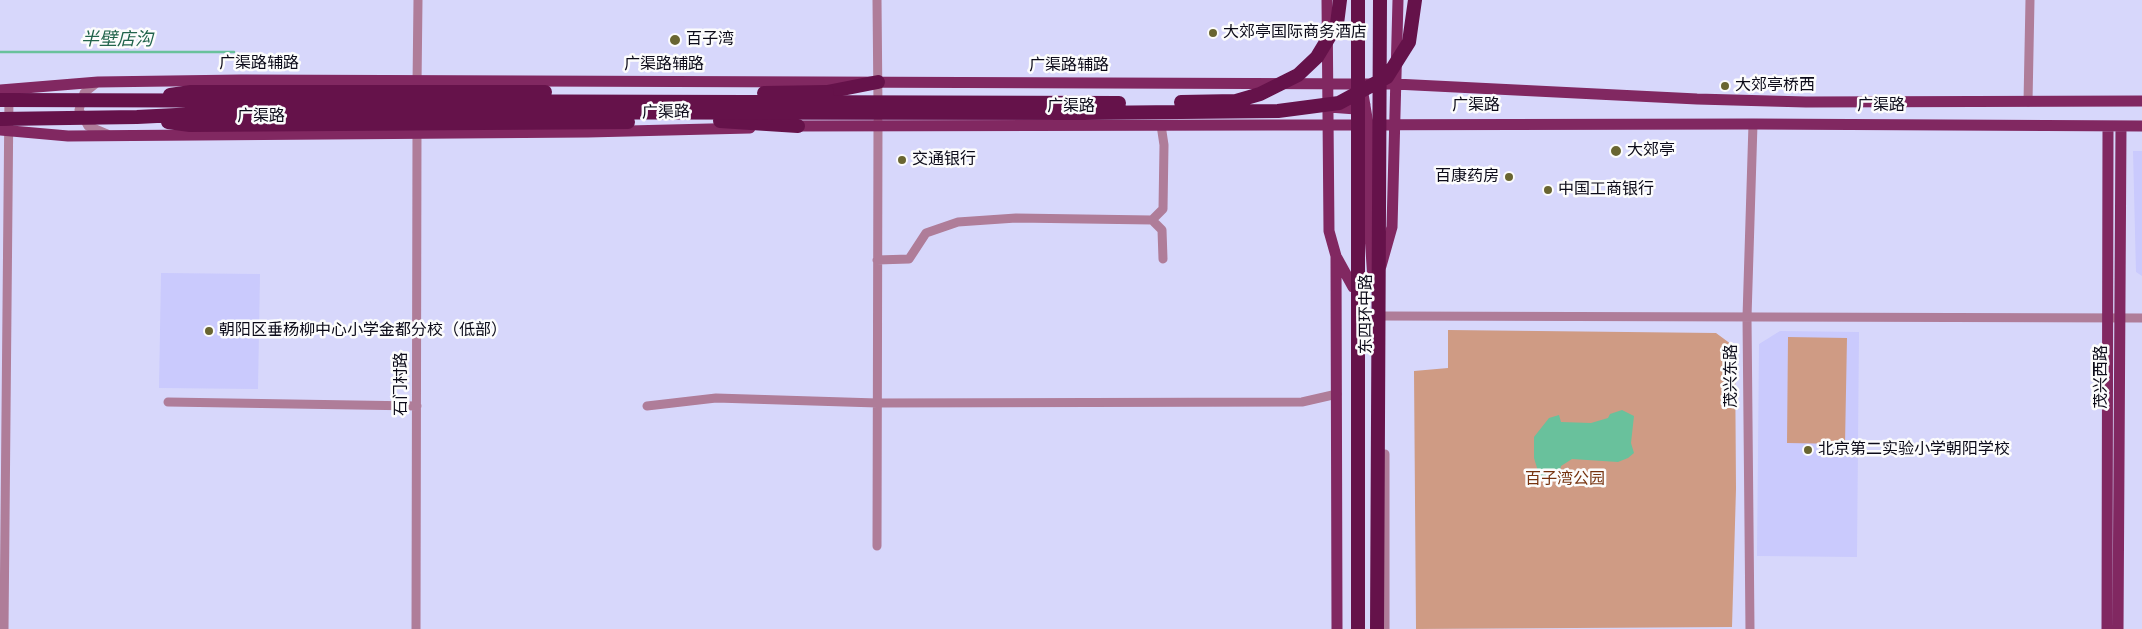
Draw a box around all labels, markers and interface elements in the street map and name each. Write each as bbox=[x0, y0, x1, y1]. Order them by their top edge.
place label: 大郊亭国际商务酒店 bbox=[1223, 23, 1367, 43]
marker: 大郊亭国际商务酒店 bbox=[1207, 27, 1219, 39]
water label: 半壁店沟 bbox=[81, 29, 153, 51]
place label: 百子湾 bbox=[686, 30, 734, 50]
marker: 百子湾 bbox=[668, 33, 682, 47]
street label: 广渠路辅路 bbox=[219, 54, 299, 74]
street label: 广渠路辅路 bbox=[624, 55, 704, 75]
street label: 广渠路辅路 bbox=[1029, 56, 1109, 76]
place label: 大郊亭桥西 bbox=[1735, 76, 1815, 96]
marker: 大郊亭桥西 bbox=[1719, 80, 1731, 92]
street label: 广渠路 bbox=[1452, 96, 1500, 116]
street label: 广渠路 bbox=[1857, 96, 1905, 116]
street label: 广渠路 bbox=[1047, 97, 1095, 117]
street label: 广渠路 bbox=[642, 103, 690, 123]
street label: 广渠路 bbox=[237, 107, 285, 127]
place label: 大郊亭 bbox=[1627, 141, 1675, 161]
marker: 大郊亭 bbox=[1609, 144, 1623, 158]
place label: 交通银行 bbox=[912, 150, 976, 170]
marker: 交通银行 bbox=[896, 154, 908, 166]
place label: 百康药房 bbox=[1435, 167, 1499, 187]
marker: 百康药房 bbox=[1503, 171, 1515, 183]
place label: 中国工商银行 bbox=[1558, 180, 1654, 200]
marker: 中国工商银行 bbox=[1542, 184, 1554, 196]
street label: 东四环中路 bbox=[1357, 274, 1377, 354]
place label: 朝阳区垂杨柳中心小学金都分校（低部） bbox=[219, 321, 507, 341]
marker: 朝阳区垂杨柳中心小学金都分校（低部） bbox=[203, 325, 215, 337]
street label: 茂兴东路 bbox=[1722, 344, 1742, 408]
street label: 茂兴西路 bbox=[2092, 345, 2112, 409]
street label: 石门村路 bbox=[392, 352, 412, 416]
place label: 北京第二实验小学朝阳学校 bbox=[1818, 440, 2010, 460]
marker: 北京第二实验小学朝阳学校 bbox=[1802, 444, 1814, 456]
park label: 百子湾公园 bbox=[1525, 470, 1605, 490]

